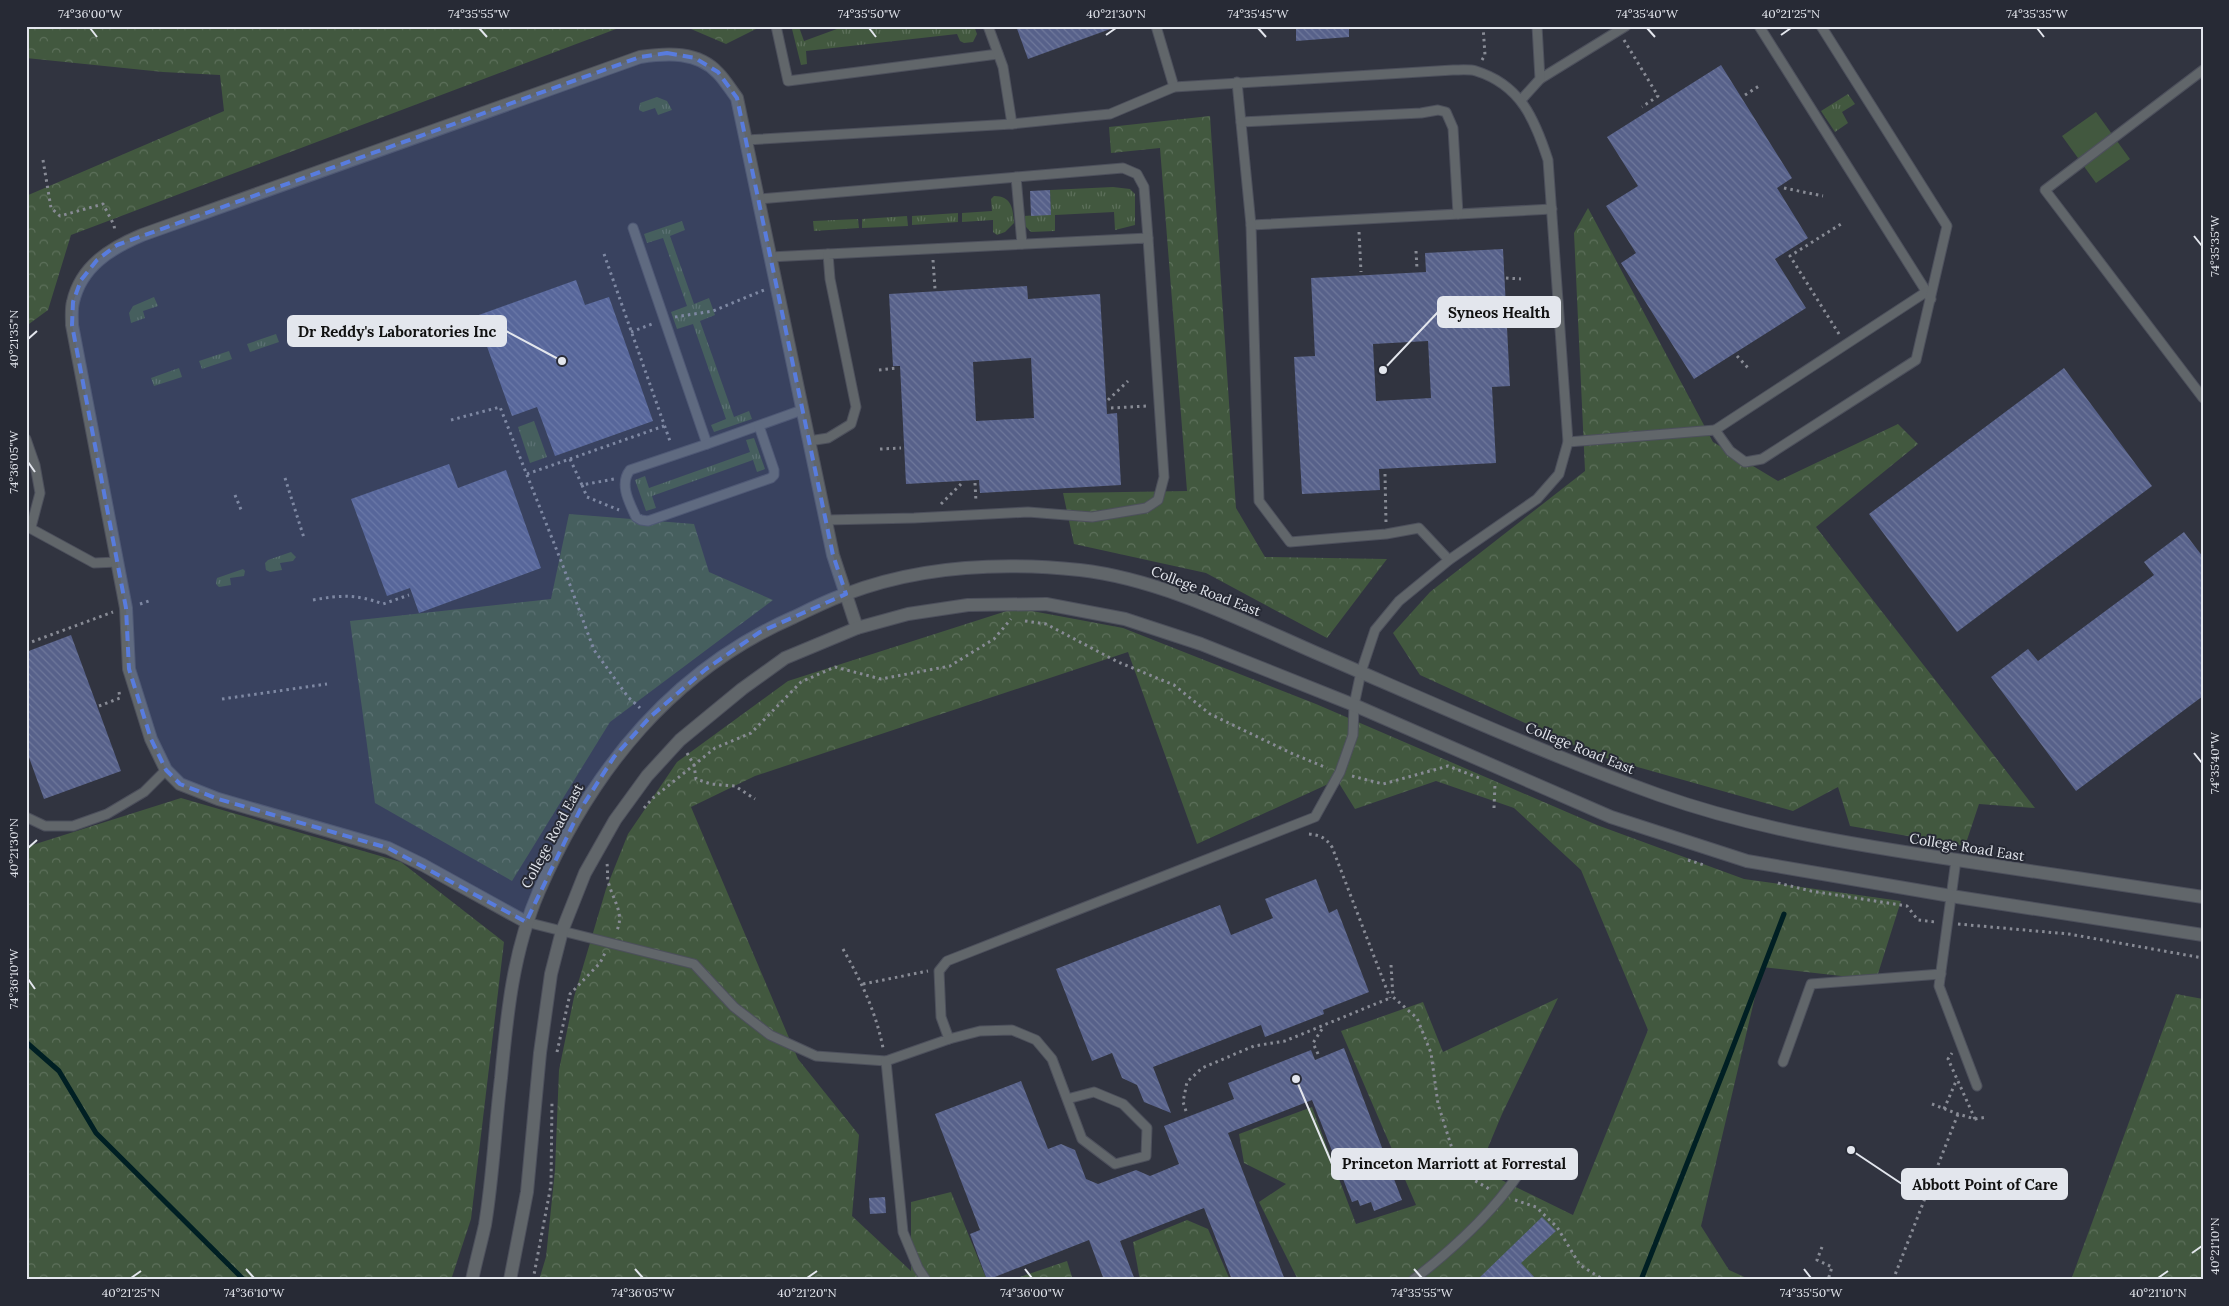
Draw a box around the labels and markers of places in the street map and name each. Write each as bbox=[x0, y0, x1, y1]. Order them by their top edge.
callout: Syneos Health bbox=[1438, 297, 1560, 327]
callout: Dr Reddy's Laboratories Inc bbox=[288, 316, 506, 346]
callout: Princeton Marriott at Forrestal bbox=[1332, 1149, 1577, 1179]
callout: Abbott Point of Care bbox=[1902, 1169, 2067, 1199]

